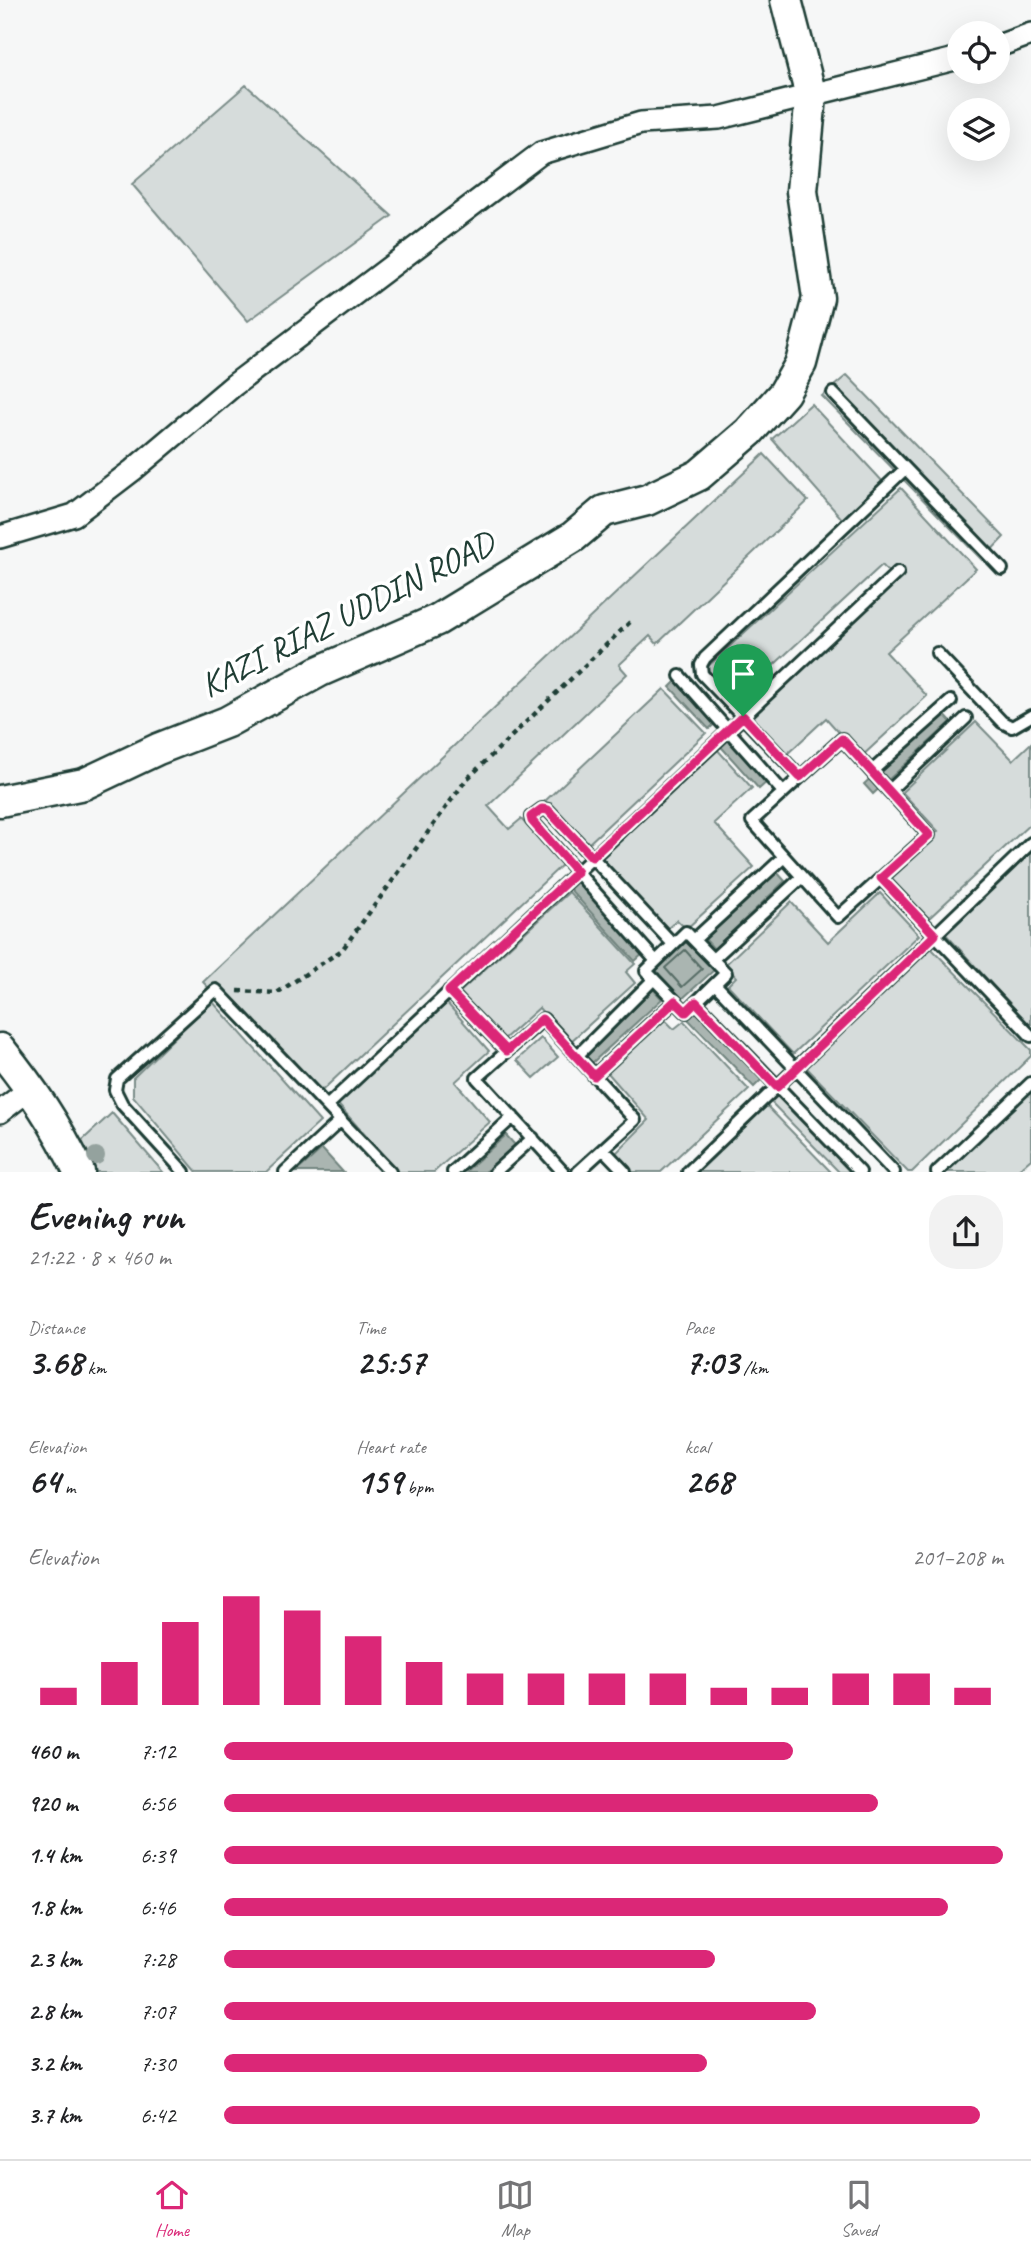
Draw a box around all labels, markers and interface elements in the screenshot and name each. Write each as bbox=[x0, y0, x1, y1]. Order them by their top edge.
map controls bbox=[947, 21, 1010, 161]
button: locate bbox=[947, 21, 1010, 84]
button: layers bbox=[947, 98, 1010, 161]
street label: KAZI RIAZ UDDIN ROAD bbox=[193, 519, 504, 708]
pin bbox=[713, 644, 773, 716]
icon: arrive bbox=[724, 655, 762, 693]
text: Evening run bbox=[28, 1193, 184, 1240]
button: share bbox=[929, 1195, 1003, 1269]
text: 21:22 · 8 × 460 m bbox=[28, 1243, 171, 1272]
text: Distance bbox=[28, 1316, 85, 1340]
text: Time bbox=[356, 1316, 385, 1340]
text: Pace bbox=[685, 1316, 714, 1340]
text: 3.68 bbox=[28, 1340, 83, 1385]
text: 25:57 bbox=[356, 1340, 425, 1385]
text: 7:03 bbox=[685, 1340, 739, 1385]
text: km bbox=[83, 1356, 106, 1380]
text: /km bbox=[739, 1356, 768, 1380]
text: Elevation bbox=[28, 1435, 86, 1459]
text: Heart rate bbox=[356, 1435, 426, 1459]
text: kcal bbox=[685, 1435, 710, 1459]
text: 64 bbox=[28, 1459, 60, 1504]
text: 159 bbox=[356, 1459, 403, 1504]
text: 268 bbox=[685, 1459, 733, 1504]
text: m bbox=[60, 1475, 76, 1499]
text: bpm bbox=[403, 1475, 433, 1499]
text: Elevation bbox=[28, 1543, 99, 1572]
text: 201–208 m bbox=[912, 1543, 1003, 1572]
text: 460 m bbox=[28, 1737, 78, 1766]
text: 7:12 bbox=[140, 1737, 176, 1766]
text: 920 m bbox=[28, 1789, 77, 1818]
text: 6:56 bbox=[140, 1789, 176, 1818]
text: 1.4 km bbox=[28, 1841, 82, 1870]
text: 6:39 bbox=[140, 1841, 176, 1870]
text: 1.8 km bbox=[28, 1893, 82, 1922]
text: 6:46 bbox=[140, 1893, 176, 1922]
text: 2.3 km bbox=[28, 1945, 82, 1974]
text: 7:28 bbox=[140, 1945, 176, 1974]
text: 2.8 km bbox=[28, 1997, 82, 2026]
text: 7:07 bbox=[140, 1997, 176, 2026]
text: 3.2 km bbox=[28, 2049, 82, 2078]
text: 7:30 bbox=[140, 2049, 176, 2078]
text: 3.7 km bbox=[28, 2101, 81, 2130]
text: 6:42 bbox=[140, 2101, 176, 2130]
tab: Home bbox=[153, 2176, 191, 2242]
tab: Map bbox=[496, 2176, 534, 2242]
tab: Saved bbox=[840, 2176, 878, 2242]

